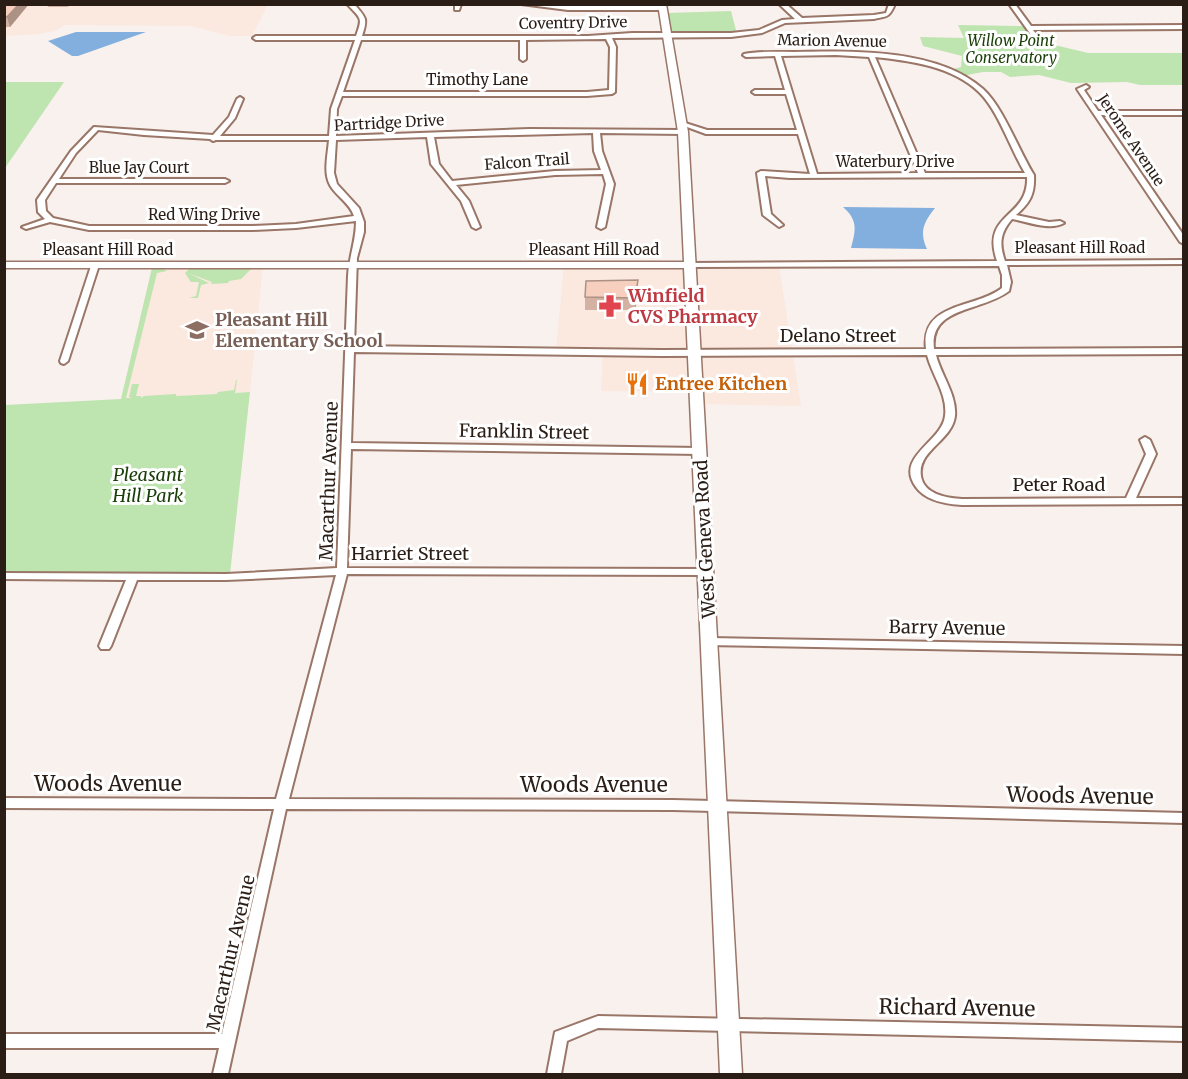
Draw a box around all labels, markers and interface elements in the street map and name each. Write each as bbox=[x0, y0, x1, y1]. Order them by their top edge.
street label: Coventry Drive bbox=[519, 12, 627, 33]
street label: Marion Avenue bbox=[777, 30, 887, 51]
park label: Willow Point Conservatory bbox=[965, 31, 1057, 67]
street label: Timothy Lane bbox=[426, 70, 528, 89]
street label: Jerome Avenue bbox=[1093, 89, 1169, 189]
street label: Partridge Drive bbox=[334, 110, 445, 135]
street label: Falcon Trail bbox=[484, 149, 571, 174]
street label: Waterbury Drive bbox=[835, 152, 955, 171]
street label: Blue Jay Court bbox=[89, 158, 189, 177]
street label: Red Wing Drive bbox=[148, 205, 260, 224]
street label: Pleasant Hill Road bbox=[1015, 238, 1145, 257]
street label: Pleasant Hill Road bbox=[43, 240, 173, 259]
street label: Pleasant Hill Road bbox=[529, 240, 659, 259]
place label: Winfield CVS Pharmacy bbox=[627, 284, 758, 328]
pharmacy icon: Winfield CVS Pharmacy bbox=[597, 293, 623, 319]
place label: Pleasant Hill Elementary School bbox=[215, 308, 383, 352]
school or university icon: Pleasant Hill Elementary School bbox=[184, 317, 210, 343]
street label: Delano Street bbox=[780, 324, 896, 347]
restaurant icon: Entree Kitchen bbox=[624, 371, 650, 397]
place label: Entree Kitchen bbox=[655, 372, 787, 395]
street label: Macarthur Avenue bbox=[314, 401, 343, 561]
street label: Franklin Street bbox=[459, 419, 589, 444]
street label: West Geneva Road bbox=[689, 459, 720, 620]
park label: Pleasant Hill Park bbox=[112, 463, 184, 507]
street label: Peter Road bbox=[1013, 473, 1106, 496]
street label: Harriet Street bbox=[351, 542, 469, 565]
street label: Barry Avenue bbox=[888, 615, 1006, 640]
street label: Woods Avenue bbox=[33, 770, 182, 797]
street label: Woods Avenue bbox=[519, 771, 668, 798]
street label: Woods Avenue bbox=[1005, 781, 1154, 810]
street label: Macarthur Avenue bbox=[201, 873, 260, 1033]
street label: Richard Avenue bbox=[878, 993, 1036, 1022]

